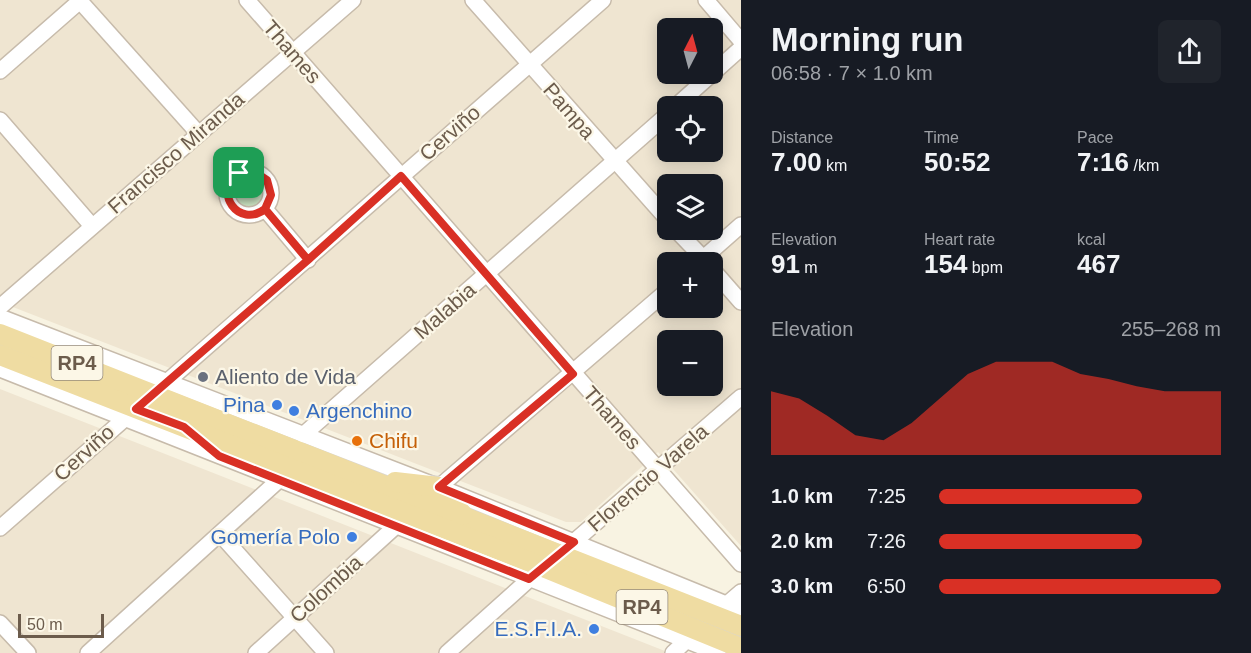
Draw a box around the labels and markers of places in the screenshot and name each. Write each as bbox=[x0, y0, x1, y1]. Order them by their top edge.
pin bbox=[213, 147, 264, 198]
place label: Aliento de Vida bbox=[215, 365, 356, 388]
marker: Aliento de Vida bbox=[196, 370, 210, 384]
place label: Pina bbox=[223, 393, 265, 416]
marker: Pina bbox=[270, 398, 284, 412]
place label: Argenchino bbox=[306, 399, 412, 422]
marker: Argenchino bbox=[287, 404, 301, 418]
place label: Chifu bbox=[369, 429, 418, 452]
marker: Chifu bbox=[350, 434, 364, 448]
place label: Gomería Polo bbox=[210, 525, 340, 548]
marker: Gomería Polo bbox=[345, 530, 359, 544]
place label: E.S.F.I.A. bbox=[494, 617, 582, 640]
marker: E.S.F.I.A. bbox=[587, 622, 601, 636]

